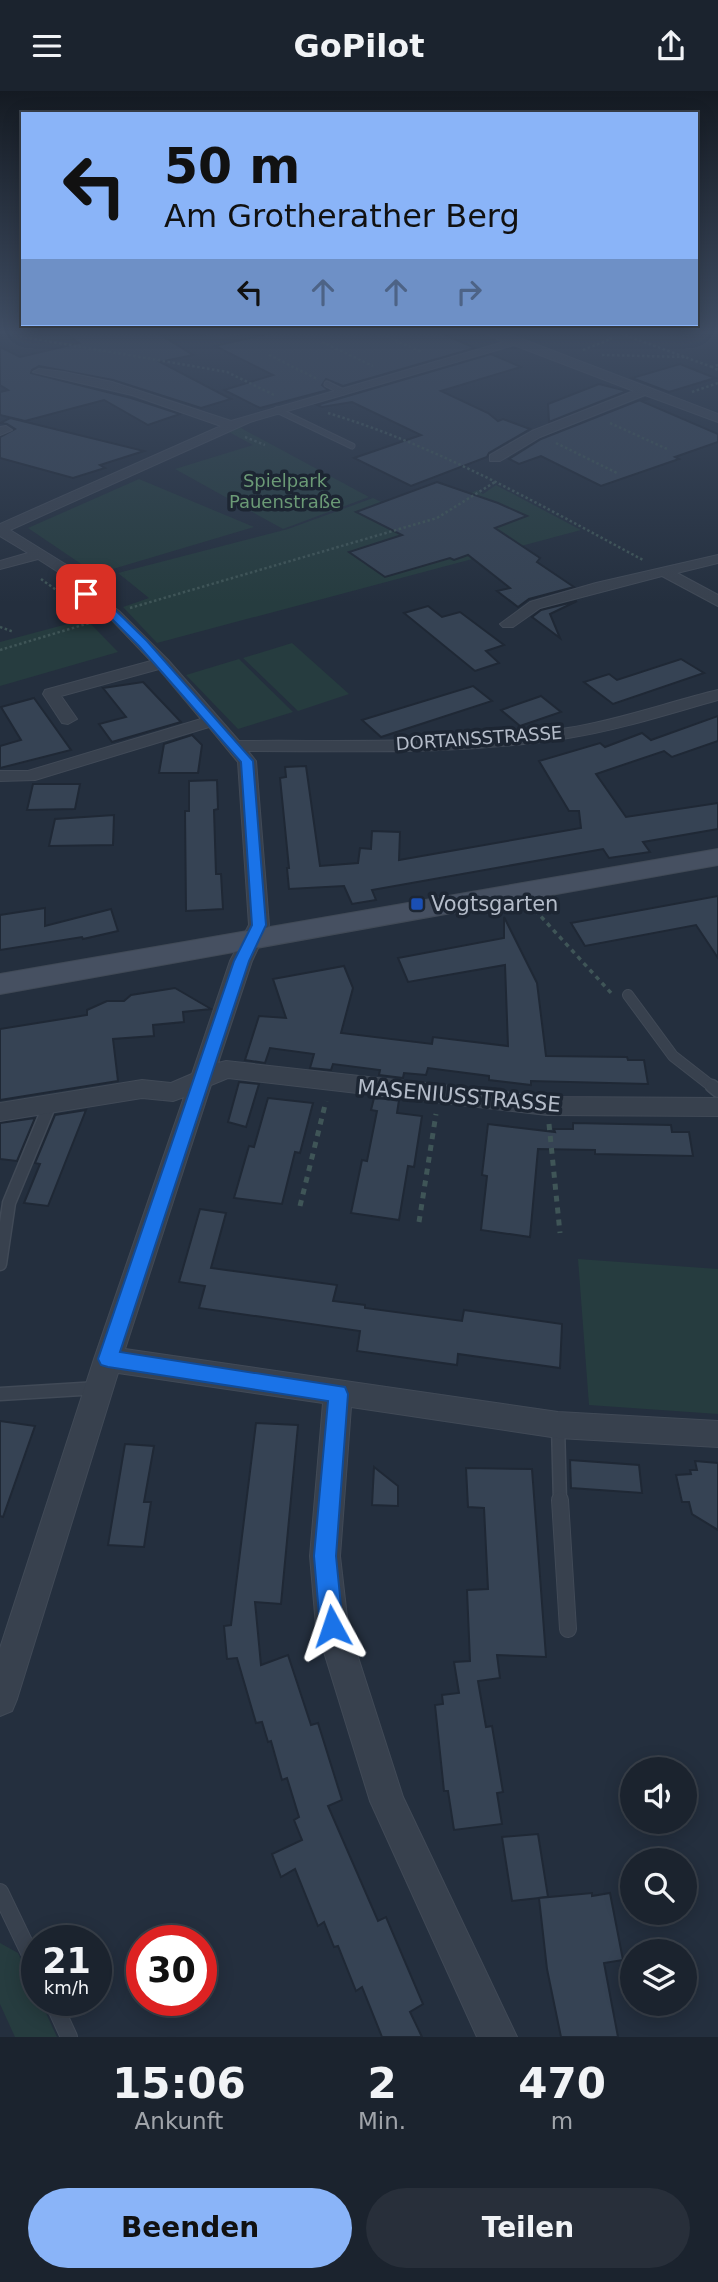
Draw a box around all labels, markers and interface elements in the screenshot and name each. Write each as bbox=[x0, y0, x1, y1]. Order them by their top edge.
icon: menu bbox=[28, 27, 66, 65]
text: GoPilot bbox=[294, 27, 424, 65]
icon: share bbox=[652, 27, 690, 65]
text: 50 m bbox=[164, 138, 300, 195]
icon: left bbox=[49, 140, 140, 231]
text: Am Grotherather Berg bbox=[164, 197, 520, 235]
icon: left bbox=[231, 273, 269, 311]
icon: ahead bbox=[304, 273, 342, 311]
icon: ahead bbox=[377, 273, 415, 311]
icon: right bbox=[450, 273, 488, 311]
park label: Spielpark Pauenstraße bbox=[229, 470, 341, 512]
pin bbox=[56, 564, 116, 624]
icon: arrive bbox=[67, 575, 105, 613]
street label: DORTANSSTRASSE bbox=[395, 722, 563, 754]
place label: Vogtsgarten bbox=[431, 892, 558, 916]
marker: Vogtsgarten bbox=[409, 896, 425, 912]
street label: MASENIUSSTRASSE bbox=[356, 1075, 562, 1117]
position arrow bbox=[295, 1589, 369, 1663]
map controls bbox=[620, 1757, 697, 2016]
button: sound bbox=[620, 1757, 697, 1834]
button: search bbox=[620, 1848, 697, 1925]
speed limit sign: 30 bbox=[126, 1925, 217, 2016]
button: layers bbox=[620, 1939, 697, 2016]
text: 21 bbox=[42, 1941, 91, 1981]
text: km/h bbox=[44, 1977, 89, 1998]
text: 15:06 bbox=[112, 2059, 246, 2108]
text: 2 bbox=[367, 2059, 397, 2108]
text: 470 bbox=[518, 2059, 606, 2108]
text: Ankunft bbox=[135, 2108, 223, 2134]
text: Min. bbox=[358, 2108, 406, 2134]
text: m bbox=[551, 2108, 573, 2134]
button: Beenden bbox=[28, 2188, 352, 2268]
button: Teilen bbox=[366, 2188, 690, 2268]

